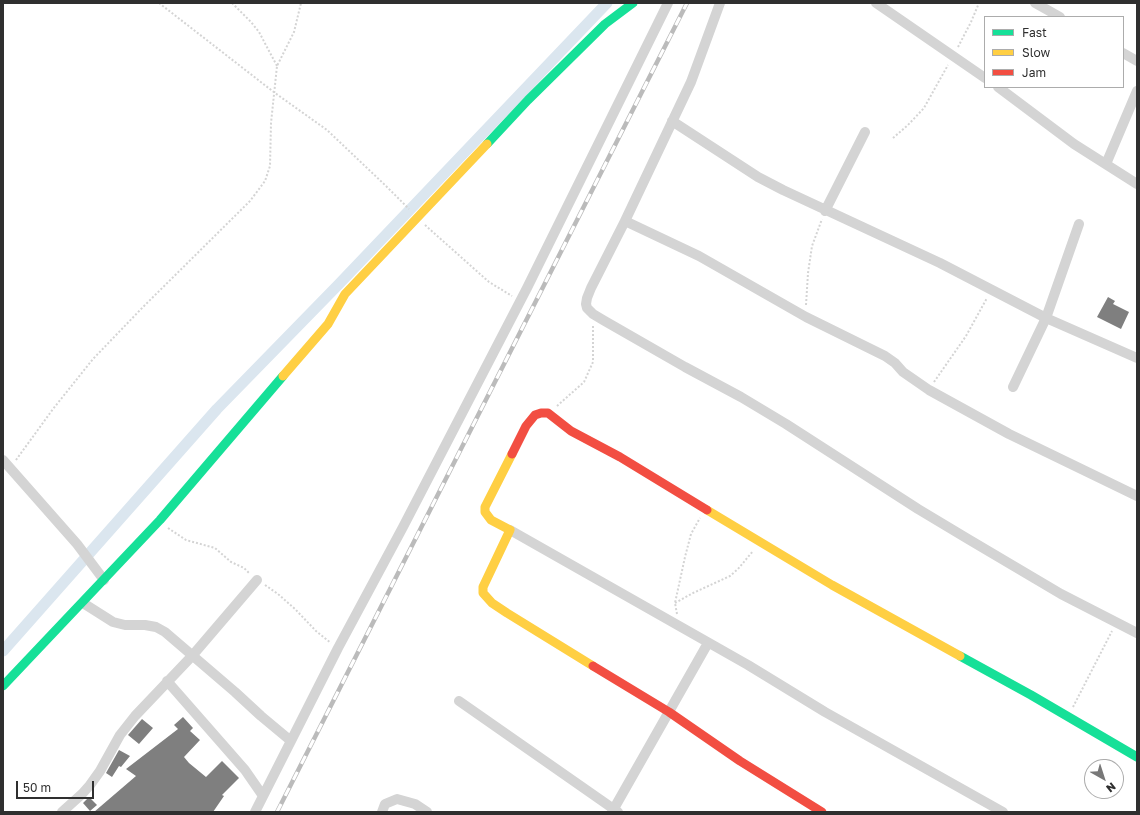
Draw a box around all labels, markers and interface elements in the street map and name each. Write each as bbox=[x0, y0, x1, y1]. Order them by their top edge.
legend bbox=[984, 16, 1124, 88]
text: Fast bbox=[1022, 25, 1047, 40]
text: Slow bbox=[1022, 45, 1050, 60]
text: Jam bbox=[1022, 65, 1046, 80]
north arrow bbox=[1084, 759, 1124, 799]
scale bar bbox=[18, 773, 96, 799]
text: 50 m bbox=[23, 780, 51, 795]
text: N bbox=[1104, 780, 1119, 796]

